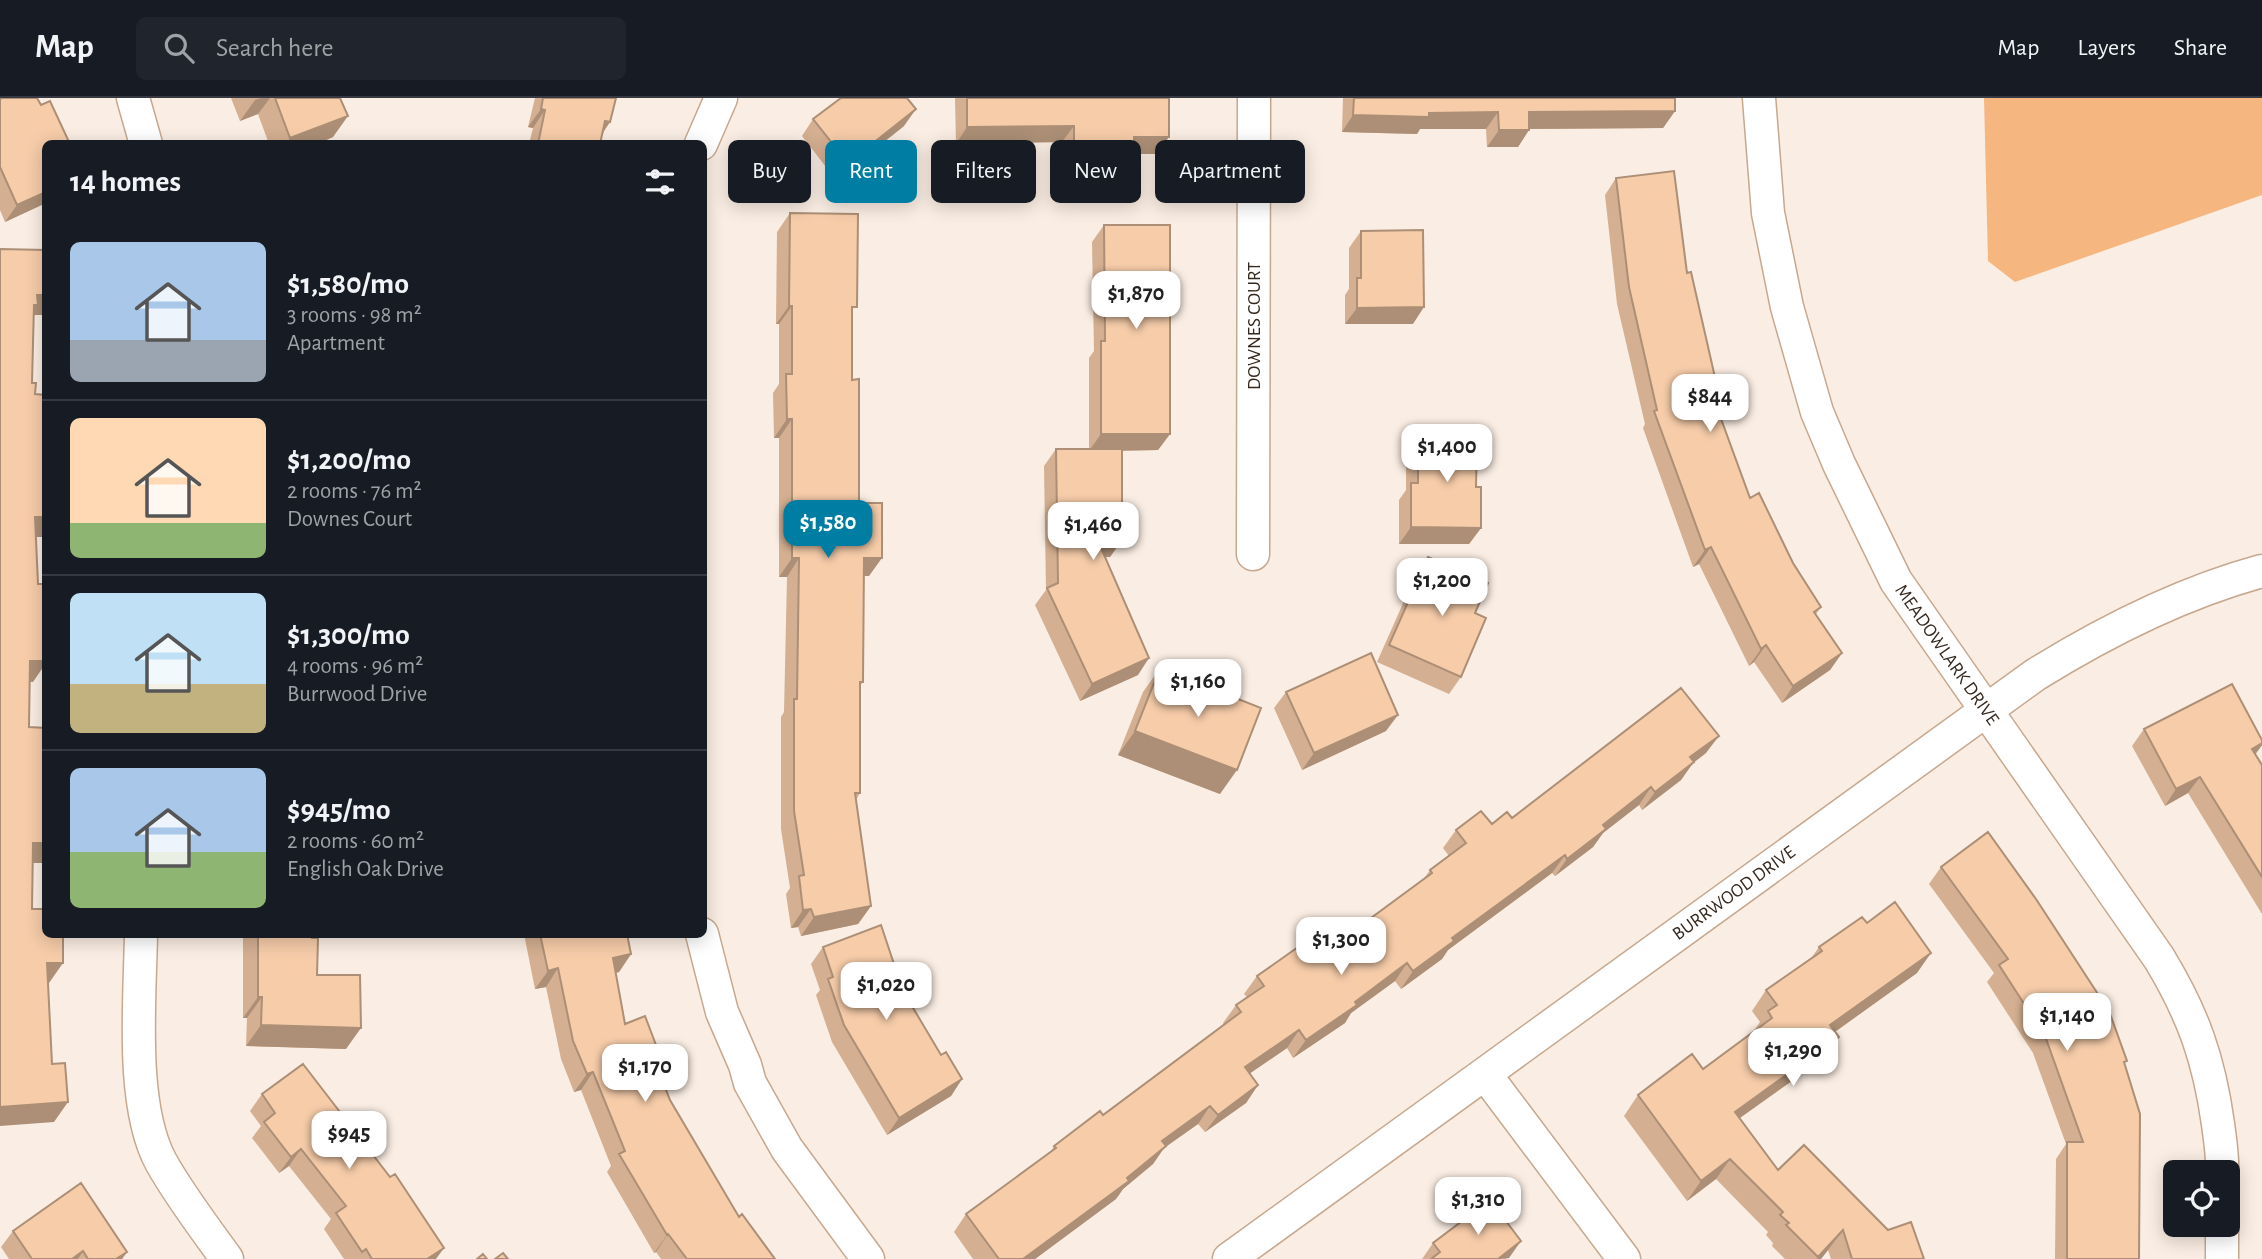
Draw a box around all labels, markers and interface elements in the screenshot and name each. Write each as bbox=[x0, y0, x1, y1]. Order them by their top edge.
search box bbox=[136, 17, 626, 80]
icon: search bbox=[160, 29, 198, 67]
text: Map bbox=[35, 31, 94, 64]
text: Search here bbox=[216, 35, 334, 61]
text: Map bbox=[1997, 36, 2039, 60]
text: Layers bbox=[2077, 36, 2136, 60]
text: Share bbox=[2174, 36, 2227, 60]
chip: Buy bbox=[728, 140, 811, 203]
chip: Rent bbox=[825, 140, 917, 203]
chip: Filters bbox=[931, 140, 1036, 203]
chip: New bbox=[1050, 140, 1141, 203]
chip: Apartment bbox=[1155, 140, 1305, 203]
icon: filters bbox=[641, 163, 679, 201]
text: 14 homes bbox=[70, 167, 181, 197]
street label: DOWNES COURT bbox=[1245, 262, 1264, 390]
text: $1,580/mo bbox=[287, 269, 409, 299]
icon: home bbox=[126, 270, 210, 354]
pin: $1,870 bbox=[1079, 272, 1193, 331]
text: $1,870 bbox=[1107, 282, 1165, 305]
text: 3 rooms · 98 m² bbox=[287, 304, 422, 327]
text: Apartment bbox=[287, 332, 385, 355]
pin: $844 bbox=[1669, 374, 1751, 434]
text: $844 bbox=[1688, 385, 1732, 408]
pin: $1,400 bbox=[1390, 424, 1504, 484]
text: $1,400 bbox=[1417, 435, 1477, 458]
text: $1,200/mo bbox=[287, 445, 411, 475]
icon: home bbox=[126, 446, 210, 530]
text: 2 rooms · 76 m² bbox=[287, 480, 421, 503]
pin: $1,580 bbox=[771, 500, 885, 560]
pin: $1,460 bbox=[1036, 503, 1150, 562]
text: Downes Court bbox=[287, 508, 412, 531]
text: $1,580 bbox=[799, 511, 857, 534]
text: $1,460 bbox=[1064, 513, 1122, 536]
pin: $1,200 bbox=[1385, 559, 1499, 618]
text: $1,200 bbox=[1413, 569, 1471, 592]
street label: MEADOWLARK DRIVE bbox=[1891, 581, 2002, 729]
text: $1,300/mo bbox=[287, 620, 410, 650]
icon: home bbox=[126, 621, 210, 705]
text: 4 rooms · 96 m² bbox=[287, 655, 423, 678]
pin: $1,160 bbox=[1141, 660, 1255, 719]
text: $1,160 bbox=[1170, 670, 1226, 693]
text: Burrwood Drive bbox=[287, 683, 427, 706]
text: $945/mo bbox=[287, 795, 391, 825]
icon: home bbox=[126, 796, 210, 880]
text: 2 rooms · 60 m² bbox=[287, 830, 424, 853]
street label: BURRWOOD DRIVE bbox=[1669, 842, 1799, 944]
text: English Oak Drive bbox=[287, 858, 444, 881]
pin: $1,300 bbox=[1284, 918, 1398, 977]
text: $1,300 bbox=[1312, 928, 1370, 951]
pin: $1,020 bbox=[829, 962, 943, 1022]
text: $1,020 bbox=[857, 973, 915, 996]
pin: $1,140 bbox=[2010, 993, 2124, 1053]
text: $1,140 bbox=[2039, 1004, 2095, 1027]
pin: $1,290 bbox=[1736, 1028, 1850, 1088]
text: $1,290 bbox=[1764, 1039, 1822, 1062]
pin: $1,170 bbox=[588, 1044, 702, 1104]
text: $1,170 bbox=[618, 1055, 672, 1078]
pin: $945 bbox=[308, 1112, 390, 1171]
text: $945 bbox=[328, 1122, 370, 1145]
map controls bbox=[2163, 1160, 2240, 1237]
button: locate bbox=[2163, 1160, 2240, 1237]
pin: $1,310 bbox=[1421, 1178, 1535, 1237]
text: $1,310 bbox=[1451, 1188, 1505, 1211]

